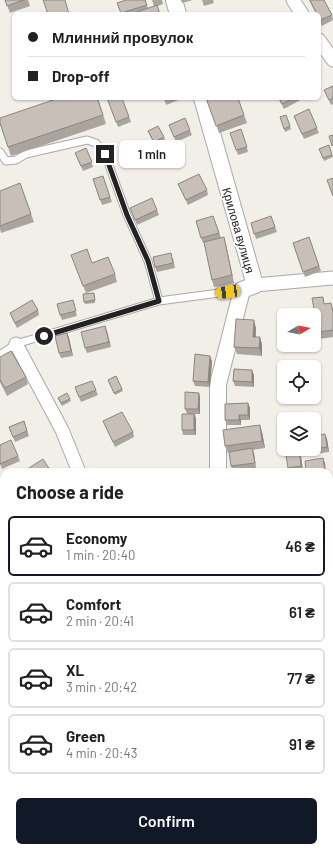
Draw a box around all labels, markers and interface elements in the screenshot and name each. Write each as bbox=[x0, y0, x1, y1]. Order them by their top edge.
text: Млинний провулок bbox=[52, 28, 193, 46]
text: Drop-off bbox=[52, 67, 110, 85]
callout: 1 min bbox=[119, 140, 185, 168]
route end bbox=[96, 145, 114, 163]
text: 1 min bbox=[138, 146, 166, 162]
street label: Крилова вулиця bbox=[219, 186, 258, 275]
car bbox=[215, 284, 241, 300]
north arrow bbox=[277, 308, 321, 352]
map controls bbox=[277, 308, 321, 456]
route start bbox=[35, 327, 53, 345]
button: locate bbox=[277, 360, 321, 404]
button: layers bbox=[277, 412, 321, 456]
text: Choose a ride bbox=[16, 481, 124, 503]
icon: car bbox=[18, 528, 54, 564]
text: Economy bbox=[66, 529, 127, 547]
text: 46 ₴ bbox=[285, 537, 315, 555]
text: 1 min · 20:40 bbox=[66, 547, 135, 563]
icon: car bbox=[18, 594, 54, 630]
text: Comfort bbox=[66, 595, 121, 613]
text: 61 ₴ bbox=[289, 603, 315, 621]
text: 2 min · 20:41 bbox=[66, 613, 134, 629]
icon: car bbox=[18, 660, 54, 696]
text: XL bbox=[66, 661, 84, 679]
text: 77 ₴ bbox=[287, 669, 315, 687]
text: 3 min · 20:42 bbox=[66, 679, 137, 695]
icon: car bbox=[18, 726, 54, 762]
text: Green bbox=[66, 727, 105, 745]
text: 91 ₴ bbox=[289, 735, 315, 753]
text: 4 min · 20:43 bbox=[66, 745, 137, 761]
button: Confirm bbox=[16, 798, 317, 844]

